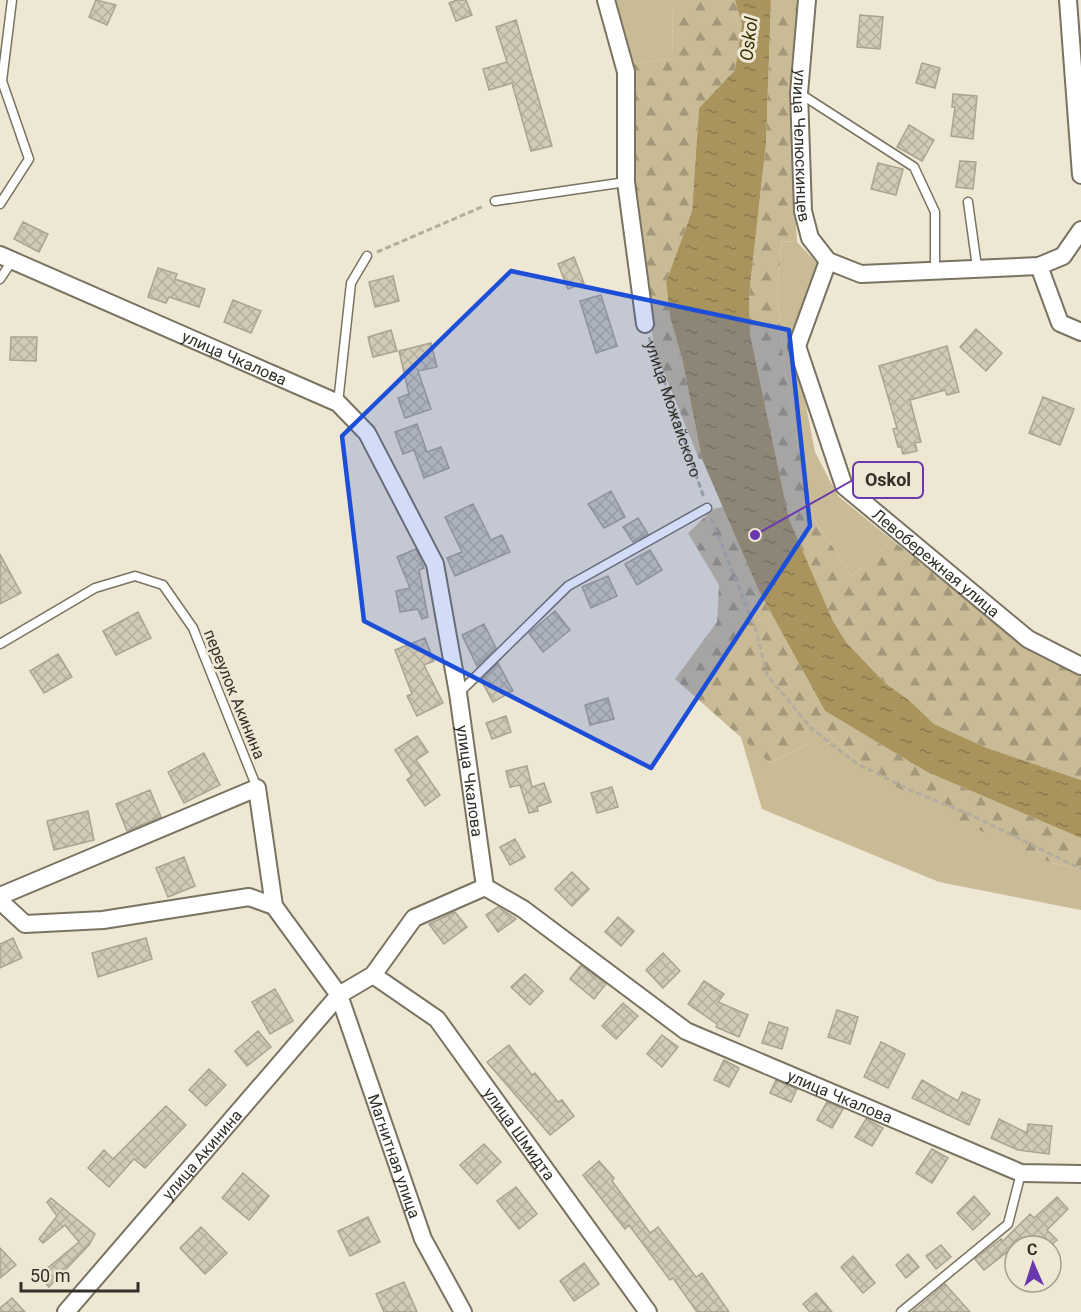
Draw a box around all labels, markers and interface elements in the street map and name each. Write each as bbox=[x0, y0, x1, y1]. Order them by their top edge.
water label: Oskol bbox=[735, 15, 762, 62]
street label: улица Челюскинцев bbox=[789, 69, 814, 224]
street label: улица Чкалова bbox=[179, 327, 290, 389]
street label: улица Можайского bbox=[641, 338, 705, 480]
callout: Oskol bbox=[853, 462, 923, 498]
text: Oskol bbox=[865, 469, 911, 490]
street label: Левобережная улица bbox=[868, 505, 1003, 621]
street label: переулок Акинина bbox=[200, 627, 269, 762]
street label: улица Чкалова bbox=[453, 724, 487, 838]
street label: улица Чкалова bbox=[784, 1066, 895, 1127]
street label: улица Шмидта bbox=[479, 1084, 559, 1184]
street label: Магнитная улица bbox=[364, 1092, 424, 1221]
street label: улица Акинина bbox=[158, 1106, 246, 1204]
north arrow bbox=[1003, 1234, 1063, 1294]
text: С bbox=[1027, 1240, 1038, 1259]
scale bar bbox=[21, 1255, 138, 1293]
text: 50 m bbox=[30, 1265, 70, 1286]

